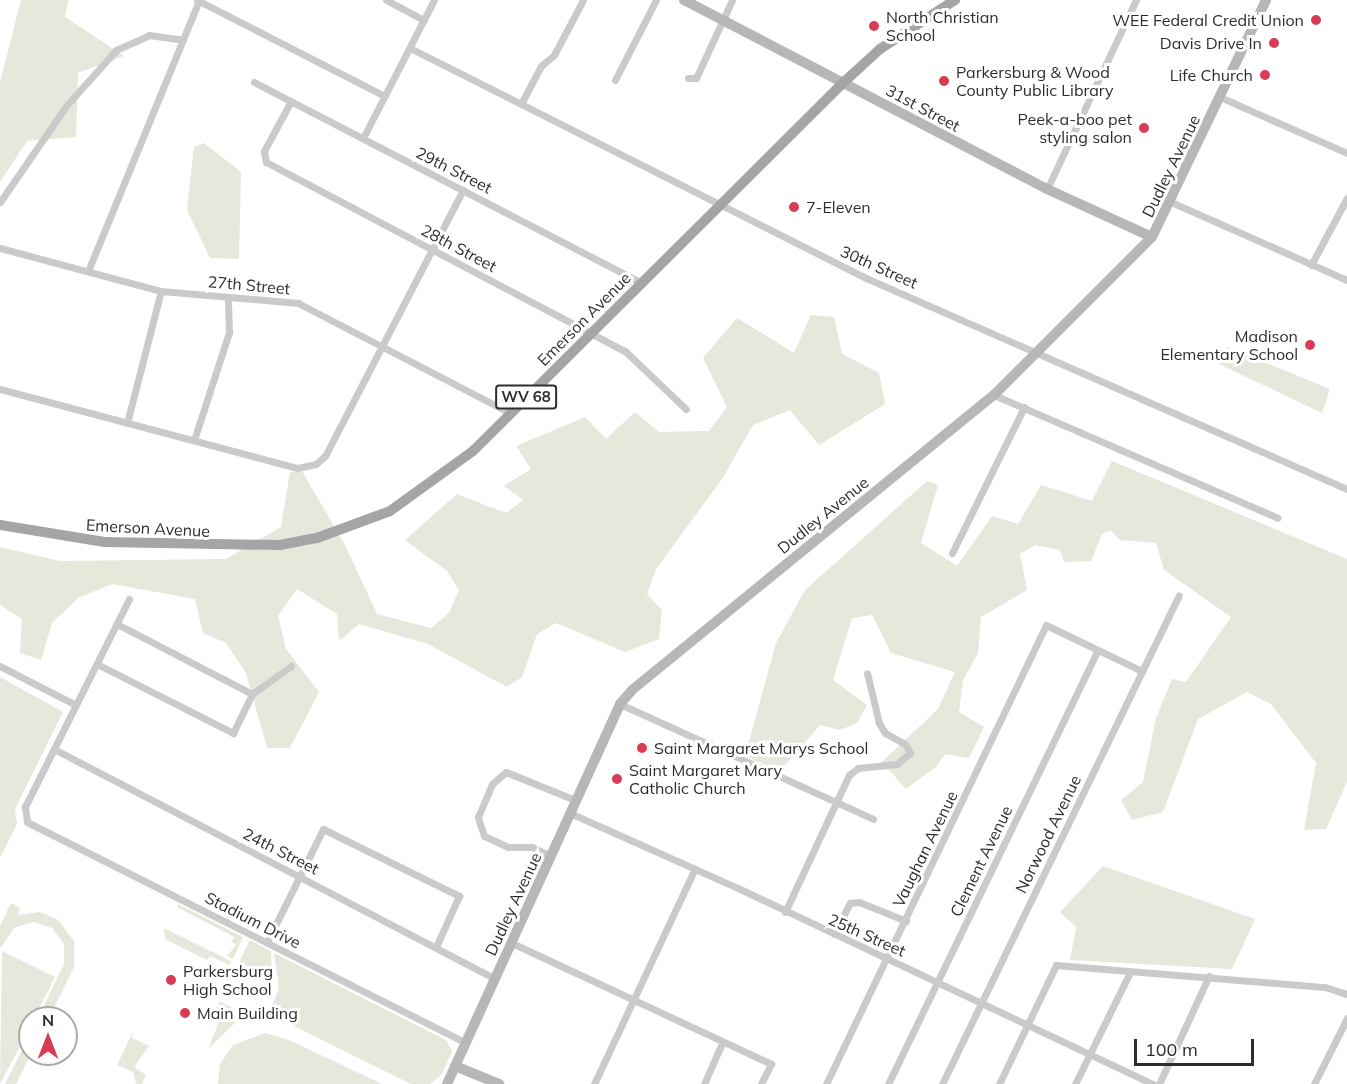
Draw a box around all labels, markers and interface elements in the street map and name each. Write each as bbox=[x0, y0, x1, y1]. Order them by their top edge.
place label: North Christian School bbox=[886, 7, 999, 45]
place label: WEE Federal Credit Union bbox=[1112, 10, 1304, 30]
marker: WEE Federal Credit Union bbox=[1309, 13, 1323, 27]
marker: North Christian School bbox=[867, 19, 881, 33]
place label: Davis Drive In bbox=[1160, 33, 1262, 53]
marker: Davis Drive In bbox=[1267, 36, 1281, 50]
place label: Parkersburg & Wood County Public Library bbox=[956, 62, 1114, 100]
place label: Life Church bbox=[1170, 65, 1253, 85]
marker: Life Church bbox=[1258, 68, 1272, 82]
marker: Parkersburg & Wood County Public Library bbox=[937, 74, 951, 88]
street label: 31st Street bbox=[883, 80, 963, 136]
place label: Peek-a-boo pet styling salon bbox=[1018, 109, 1132, 147]
street label: Dudley Avenue bbox=[1138, 112, 1204, 220]
marker: Peek-a-boo pet styling salon bbox=[1137, 121, 1151, 135]
street label: 29th Street bbox=[413, 143, 495, 197]
place label: 7-Eleven bbox=[806, 197, 871, 217]
marker: 7-Eleven bbox=[787, 200, 801, 214]
street label: 28th Street bbox=[418, 220, 500, 276]
street label: 30th Street bbox=[837, 241, 921, 293]
street label: Emerson Avenue bbox=[533, 268, 635, 370]
street label: 27th Street bbox=[207, 272, 291, 298]
place label: Madison Elementary School bbox=[1160, 326, 1298, 364]
marker: Madison Elementary School bbox=[1303, 338, 1317, 352]
road number: WV 68 bbox=[494, 385, 558, 409]
street label: Dudley Avenue bbox=[774, 472, 872, 558]
street label: Emerson Avenue bbox=[85, 515, 211, 541]
place label: Saint Margaret Marys School bbox=[654, 738, 868, 758]
marker: Saint Margaret Marys School bbox=[635, 741, 649, 755]
place label: Saint Margaret Mary Catholic Church bbox=[629, 760, 782, 798]
marker: Saint Margaret Mary Catholic Church bbox=[610, 772, 624, 786]
street label: Norwood Avenue bbox=[1011, 772, 1085, 896]
street label: Vaughan Avenue bbox=[889, 788, 961, 910]
street label: Clement Avenue bbox=[946, 802, 1016, 920]
street label: 24th Street bbox=[240, 824, 322, 878]
street label: Dudley Avenue bbox=[481, 849, 545, 959]
street label: Stadium Drive bbox=[202, 888, 304, 952]
street label: 25th Street bbox=[825, 909, 909, 961]
place label: Parkersburg High School bbox=[183, 961, 273, 999]
marker: Parkersburg High School bbox=[164, 973, 178, 987]
place label: Main Building bbox=[197, 1003, 298, 1023]
north arrow bbox=[18, 1006, 78, 1066]
marker: Main Building bbox=[178, 1006, 192, 1020]
text: N bbox=[42, 1010, 54, 1030]
scale bar bbox=[1137, 1027, 1257, 1065]
text: 100 m bbox=[1145, 1038, 1198, 1061]

